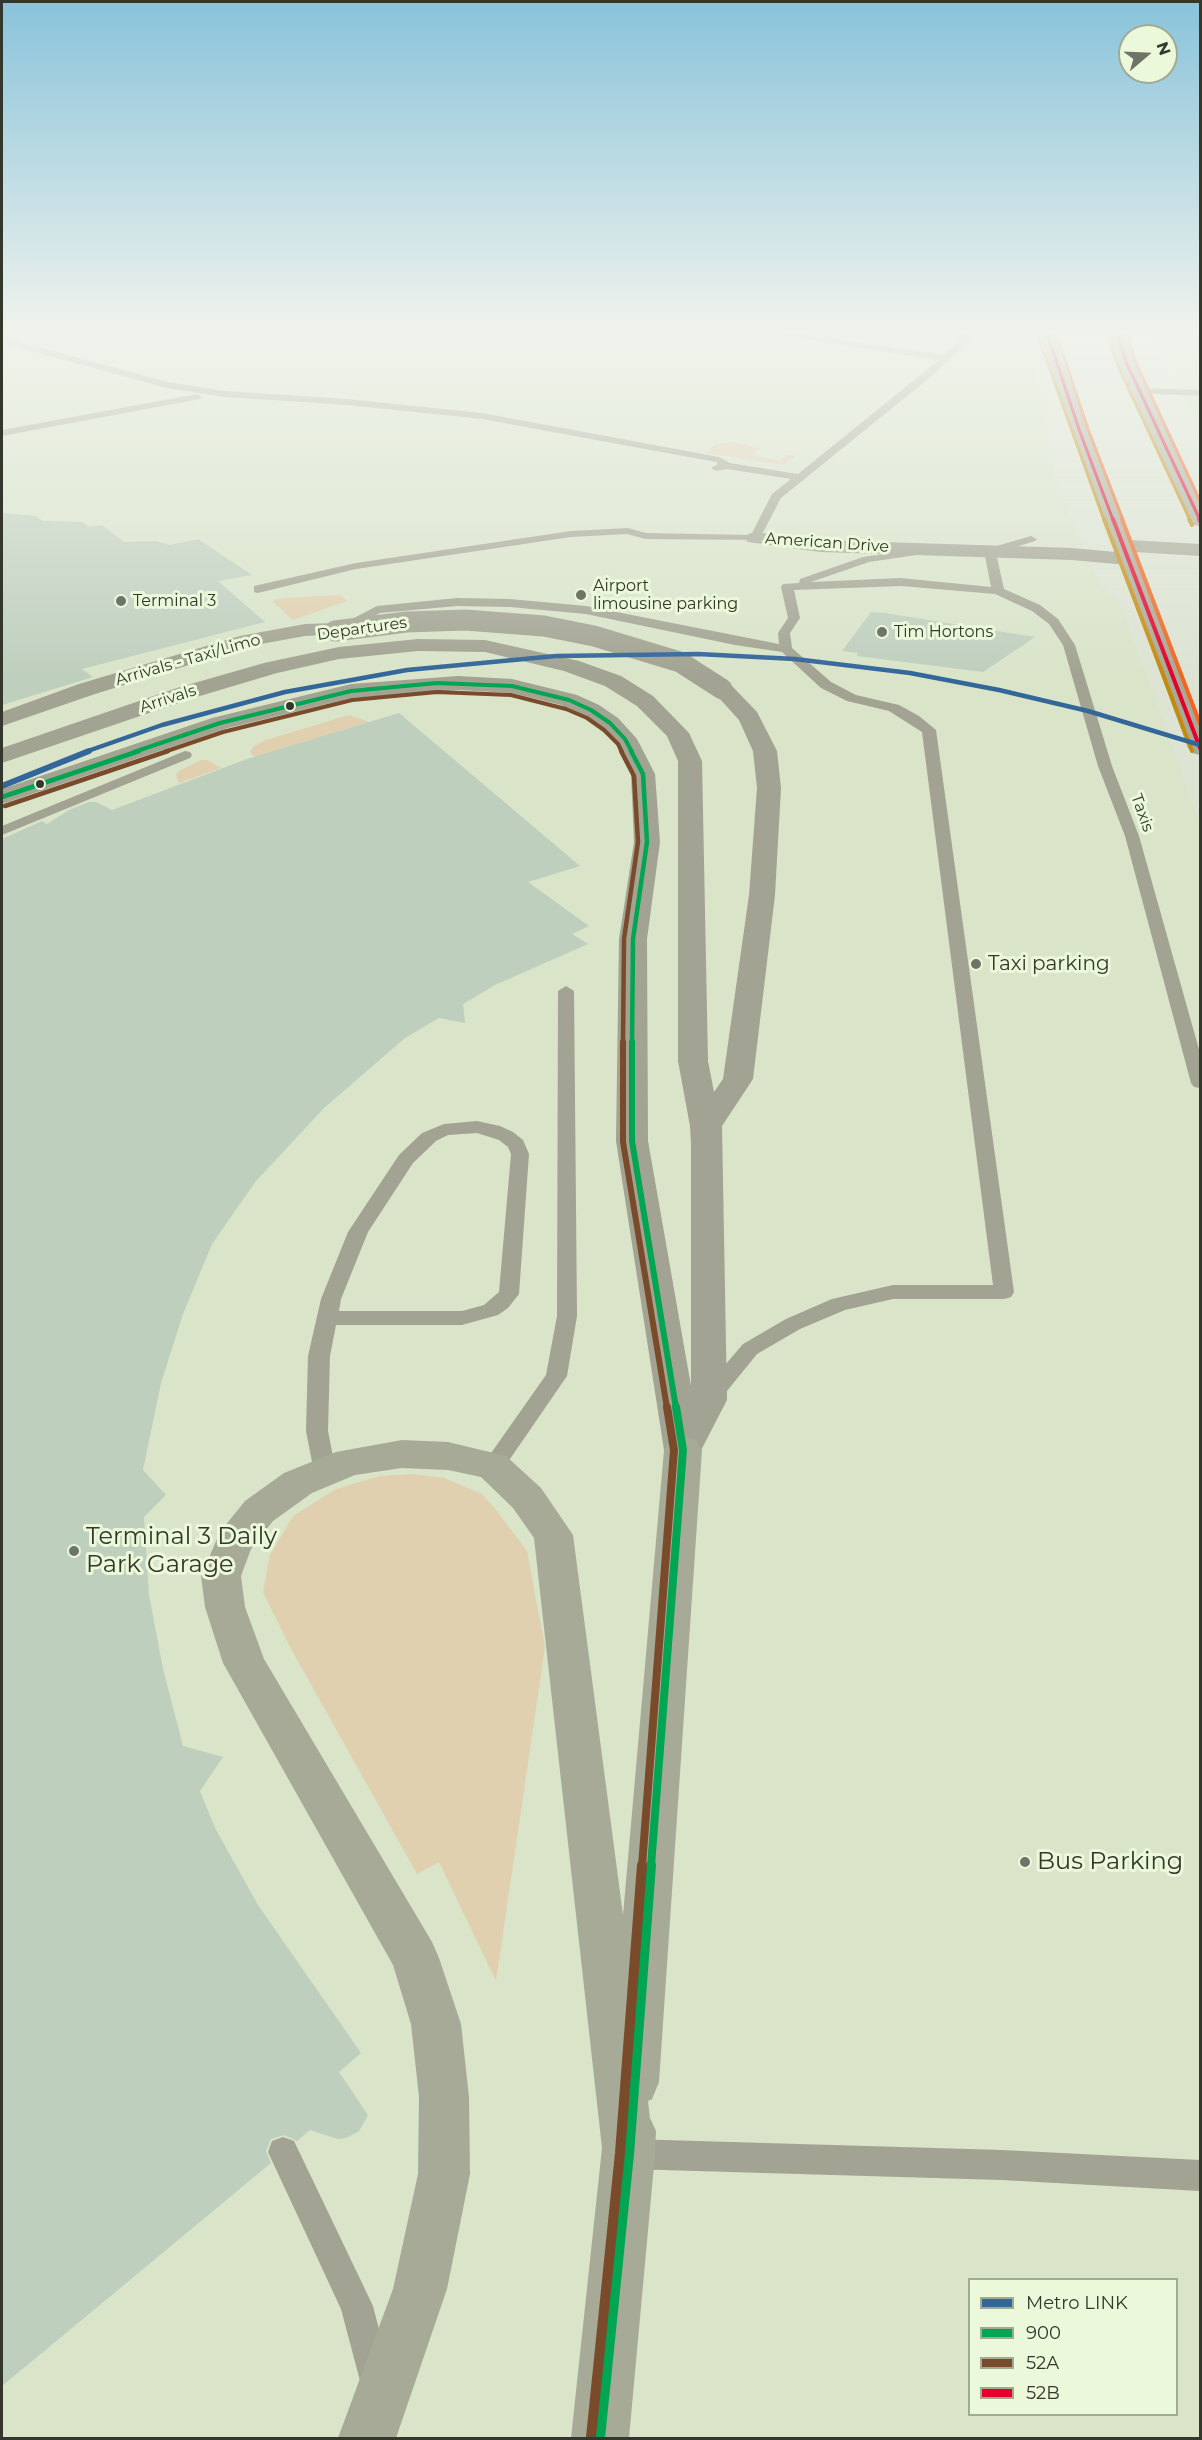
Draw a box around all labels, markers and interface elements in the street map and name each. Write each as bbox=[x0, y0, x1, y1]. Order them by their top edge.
north arrow bbox=[1118, 24, 1178, 84]
text: N bbox=[1153, 39, 1175, 58]
street label: American Drive bbox=[764, 529, 890, 557]
place label: Airport limousine parking bbox=[593, 576, 738, 614]
marker: Airport limousine parking bbox=[574, 588, 588, 602]
place label: Terminal 3 bbox=[133, 591, 216, 611]
marker: Terminal 3 bbox=[114, 594, 128, 608]
street label: Departures bbox=[316, 613, 408, 645]
place label: Tim Hortons bbox=[894, 622, 993, 642]
marker: Tim Hortons bbox=[875, 625, 889, 639]
street label: Arrivals - Taxi/Limo bbox=[113, 630, 263, 690]
street label: Arrivals bbox=[137, 681, 199, 717]
unlabelled marker bbox=[284, 700, 296, 712]
unlabelled marker bbox=[34, 778, 46, 790]
street label: Taxis bbox=[1126, 791, 1158, 835]
place label: Taxi parking bbox=[988, 952, 1110, 976]
marker: Taxi parking bbox=[969, 957, 983, 971]
place label: Terminal 3 Daily Park Garage bbox=[86, 1523, 277, 1579]
marker: Terminal 3 Daily Park Garage bbox=[67, 1544, 81, 1558]
place label: Bus Parking bbox=[1037, 1848, 1183, 1876]
marker: Bus Parking bbox=[1018, 1855, 1032, 1869]
legend bbox=[968, 2278, 1178, 2416]
text: Metro LINK bbox=[1026, 2292, 1128, 2314]
text: 900 bbox=[1026, 2322, 1061, 2344]
text: 52A bbox=[1026, 2352, 1059, 2374]
text: 52B bbox=[1026, 2382, 1060, 2404]

